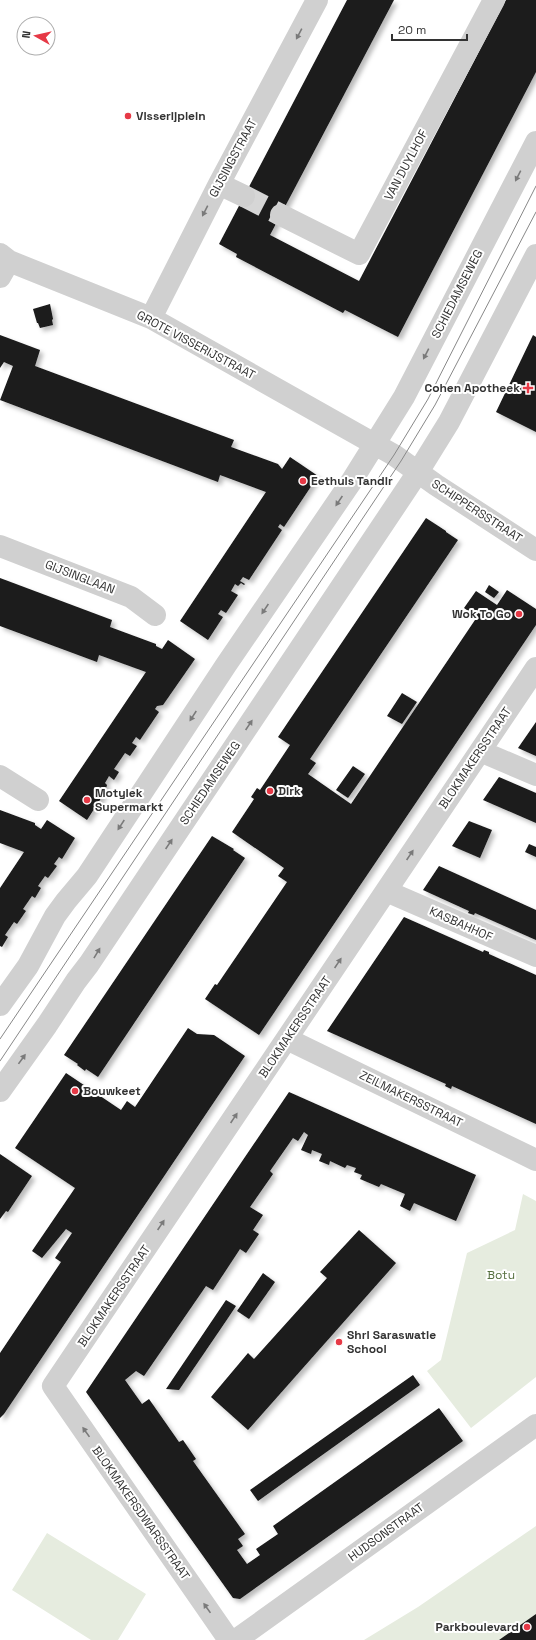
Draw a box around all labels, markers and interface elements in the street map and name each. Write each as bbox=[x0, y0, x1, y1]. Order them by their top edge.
north arrow bbox=[16, 16, 56, 56]
scale bar bbox=[392, 16, 467, 42]
text: 20 m bbox=[398, 22, 426, 38]
one-way arrow bbox=[296, 29, 302, 40]
text: N bbox=[19, 30, 34, 39]
place label: Visserijplein bbox=[136, 108, 206, 124]
marker: Visserijplein bbox=[123, 111, 133, 121]
street label: GIJSINGSTRAAT bbox=[206, 116, 260, 200]
street label: VAN DUYLHOF bbox=[381, 127, 432, 203]
one-way arrow bbox=[515, 171, 521, 182]
one-way arrow bbox=[202, 205, 209, 217]
street label: SCHIEDAMSEWEG bbox=[428, 247, 486, 341]
street label: GROTE VISSERIJSTRAAT bbox=[134, 307, 258, 383]
one-way arrow bbox=[423, 348, 429, 360]
place label: Cohen Apotheek bbox=[424, 380, 520, 396]
marker: Cohen Apotheek bbox=[523, 383, 533, 393]
place label: Eethuis Tandir bbox=[311, 473, 393, 489]
marker: Eethuis Tandir bbox=[298, 476, 308, 486]
street label: SCHIPPERSSTRAAT bbox=[429, 476, 525, 546]
one-way arrow bbox=[335, 496, 343, 506]
street label: GIJSINGLAAN bbox=[43, 556, 117, 598]
one-way arrow bbox=[261, 603, 269, 614]
place label: Wok To Go bbox=[452, 606, 511, 622]
marker: Wok To Go bbox=[514, 609, 524, 619]
street label: BLOKMAKERSSTRAAT bbox=[435, 704, 515, 812]
one-way arrow bbox=[189, 711, 197, 722]
one-way arrow bbox=[245, 720, 253, 730]
street label: SCHIEDAMSEWEG bbox=[176, 738, 244, 828]
place label: Dirk bbox=[278, 783, 301, 799]
place label: Motylek Supermarkt bbox=[95, 785, 163, 815]
marker: Dirk bbox=[265, 786, 275, 796]
marker: Motylek Supermarkt bbox=[82, 795, 92, 805]
one-way arrow bbox=[117, 820, 125, 830]
one-way arrow bbox=[165, 839, 173, 850]
one-way arrow bbox=[406, 850, 414, 860]
street label: KASBAHHOF bbox=[427, 903, 496, 945]
one-way arrow bbox=[93, 947, 100, 959]
one-way arrow bbox=[334, 957, 341, 969]
street label: BLOKMAKERSSTRAAT bbox=[255, 973, 335, 1081]
one-way arrow bbox=[18, 1054, 27, 1065]
street label: ZEILMAKERSSTRAAT bbox=[357, 1067, 465, 1131]
place label: Bouwkeet bbox=[83, 1083, 141, 1099]
marker: Bouwkeet bbox=[70, 1086, 80, 1096]
one-way arrow bbox=[230, 1112, 238, 1123]
one-way arrow bbox=[157, 1220, 165, 1231]
street label: BLOKMAKERSSTRAAT bbox=[74, 1242, 154, 1350]
park label: Botu bbox=[487, 1267, 515, 1283]
place label: Shri Saraswatie School bbox=[347, 1327, 436, 1357]
marker: Shri Saraswatie School bbox=[334, 1337, 344, 1347]
one-way arrow bbox=[82, 1427, 90, 1437]
street label: BLOKMAKERSDWARSSTRAAT bbox=[89, 1443, 193, 1583]
street label: HUDSONSTRAAT bbox=[345, 1499, 427, 1565]
one-way arrow bbox=[203, 1603, 211, 1613]
place label: Parkboulevard bbox=[436, 1619, 519, 1635]
marker: Parkboulevard bbox=[522, 1622, 532, 1632]

